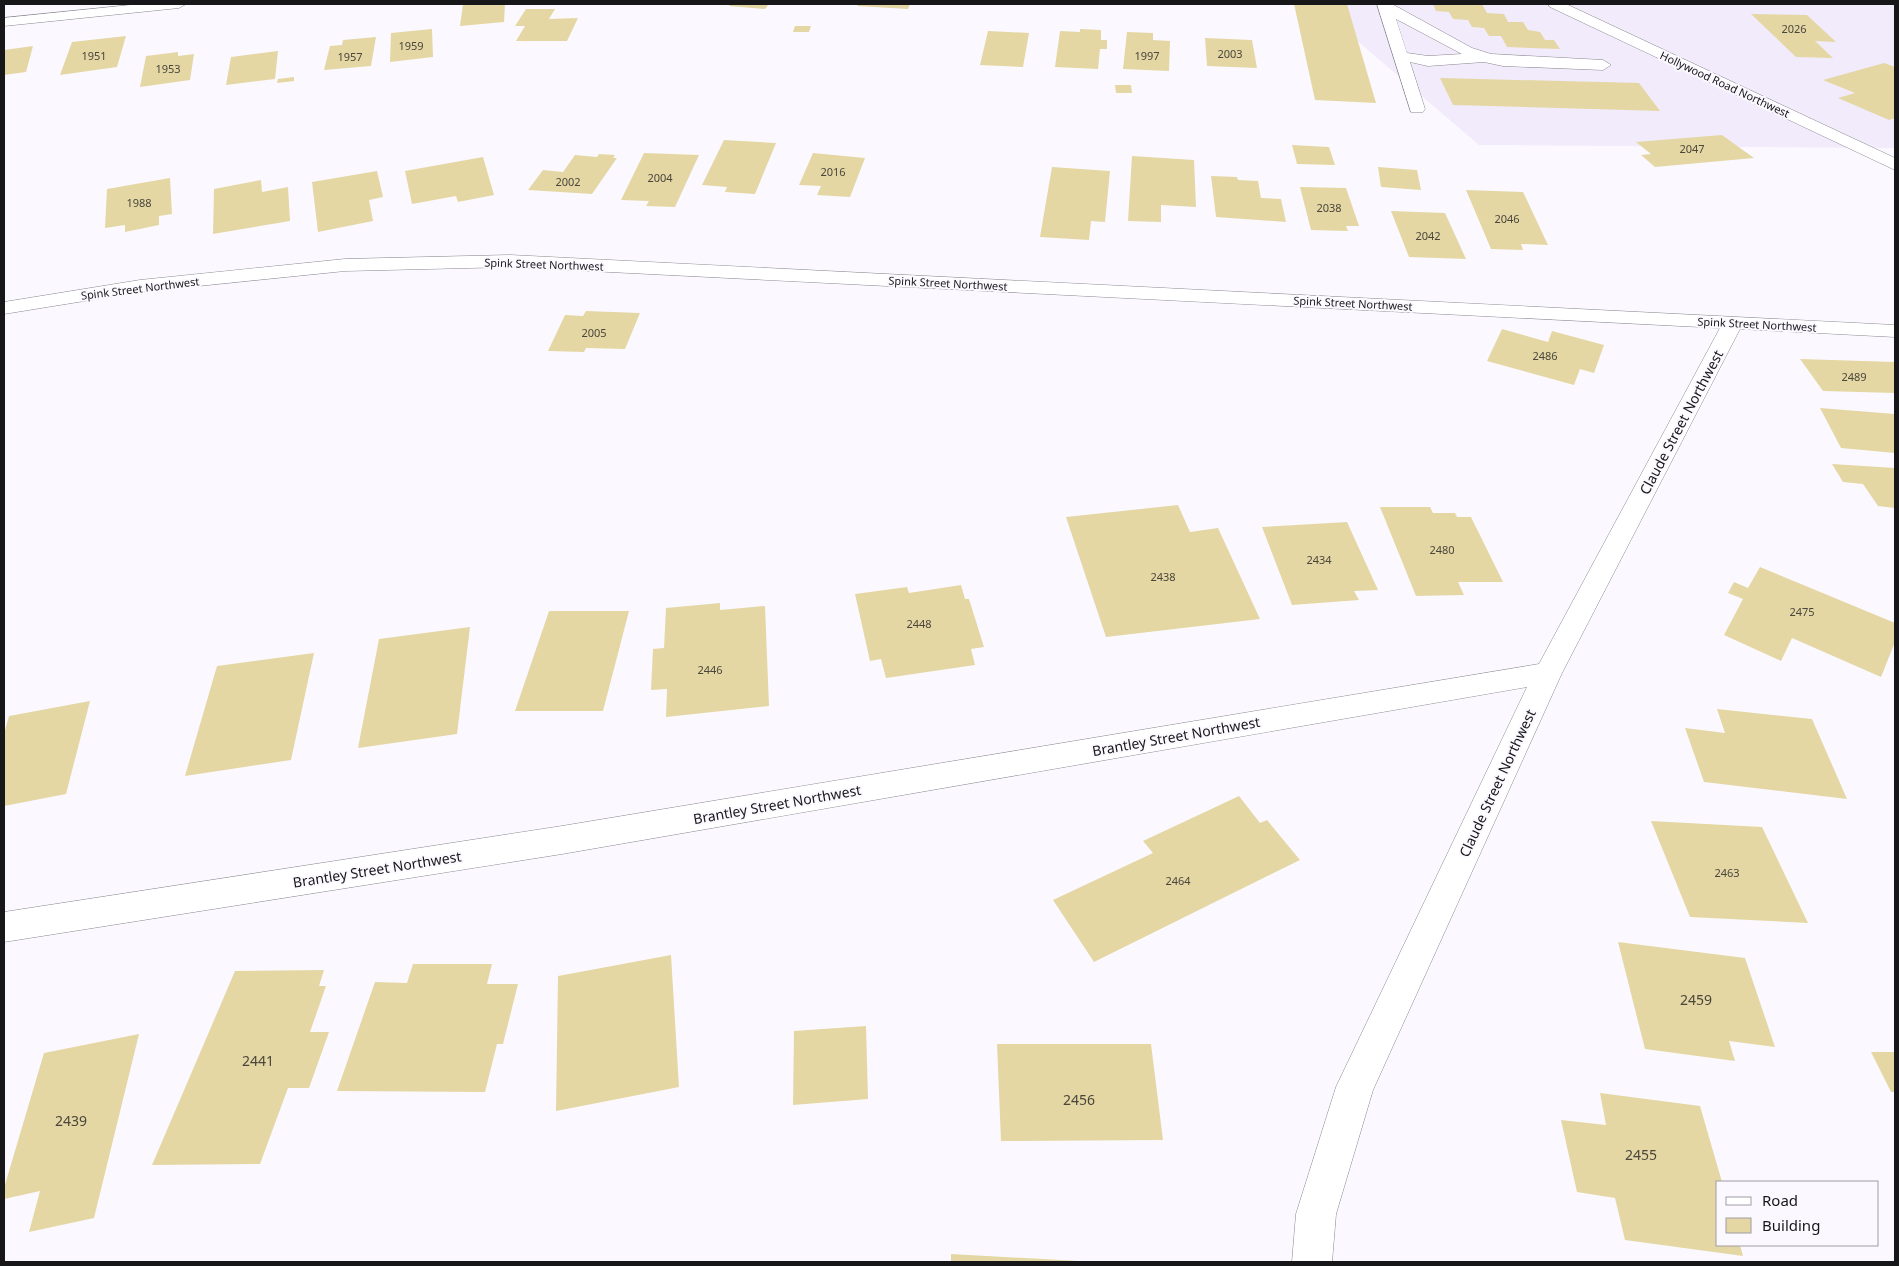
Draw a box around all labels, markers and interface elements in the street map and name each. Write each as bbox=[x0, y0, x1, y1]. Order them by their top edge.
house number: 2026 bbox=[1781, 21, 1807, 36]
house number: 1959 bbox=[398, 38, 424, 53]
house number: 2003 bbox=[1217, 46, 1243, 61]
street label: Hollywood Road Northwest bbox=[1658, 47, 1792, 121]
house number: 1951 bbox=[81, 48, 107, 63]
house number: 1997 bbox=[1134, 48, 1160, 63]
house number: 1957 bbox=[337, 49, 363, 64]
house number: 1953 bbox=[155, 61, 181, 76]
house number: 2047 bbox=[1679, 141, 1705, 156]
house number: 2016 bbox=[820, 164, 846, 179]
house number: 2004 bbox=[647, 170, 673, 185]
house number: 2002 bbox=[555, 174, 581, 189]
house number: 1988 bbox=[126, 195, 152, 210]
house number: 2038 bbox=[1316, 200, 1342, 215]
house number: 2046 bbox=[1494, 211, 1520, 226]
house number: 2042 bbox=[1415, 228, 1441, 243]
street label: Spink Street Northwest bbox=[484, 254, 604, 274]
street label: Spink Street Northwest bbox=[888, 272, 1008, 294]
street label: Spink Street Northwest bbox=[80, 273, 200, 303]
street label: Spink Street Northwest bbox=[1293, 292, 1413, 314]
street label: Spink Street Northwest bbox=[1697, 313, 1817, 335]
house number: 2005 bbox=[581, 325, 607, 340]
street label: Claude Street Northwest bbox=[1635, 346, 1727, 498]
house number: 2486 bbox=[1532, 348, 1558, 363]
house number: 2489 bbox=[1841, 369, 1867, 384]
house number: 2480 bbox=[1429, 542, 1455, 557]
house number: 2434 bbox=[1306, 552, 1332, 567]
house number: 2438 bbox=[1150, 569, 1176, 584]
house number: 2475 bbox=[1789, 604, 1815, 619]
house number: 2448 bbox=[906, 616, 932, 631]
house number: 2446 bbox=[697, 662, 723, 677]
street label: Claude Street Northwest bbox=[1454, 706, 1540, 860]
street label: Brantley Street Northwest bbox=[1091, 712, 1261, 760]
street label: Brantley Street Northwest bbox=[692, 780, 862, 828]
street label: Brantley Street Northwest bbox=[291, 846, 463, 892]
house number: 2463 bbox=[1714, 865, 1740, 880]
house number: 2464 bbox=[1165, 873, 1191, 888]
house number: 2459 bbox=[1680, 990, 1712, 1009]
house number: 2441 bbox=[242, 1051, 274, 1070]
house number: 2456 bbox=[1063, 1090, 1095, 1109]
house number: 2439 bbox=[55, 1111, 87, 1130]
house number: 2455 bbox=[1625, 1145, 1657, 1164]
legend bbox=[1716, 1181, 1879, 1246]
text: Road bbox=[1762, 1190, 1798, 1210]
text: Building bbox=[1762, 1215, 1820, 1235]

